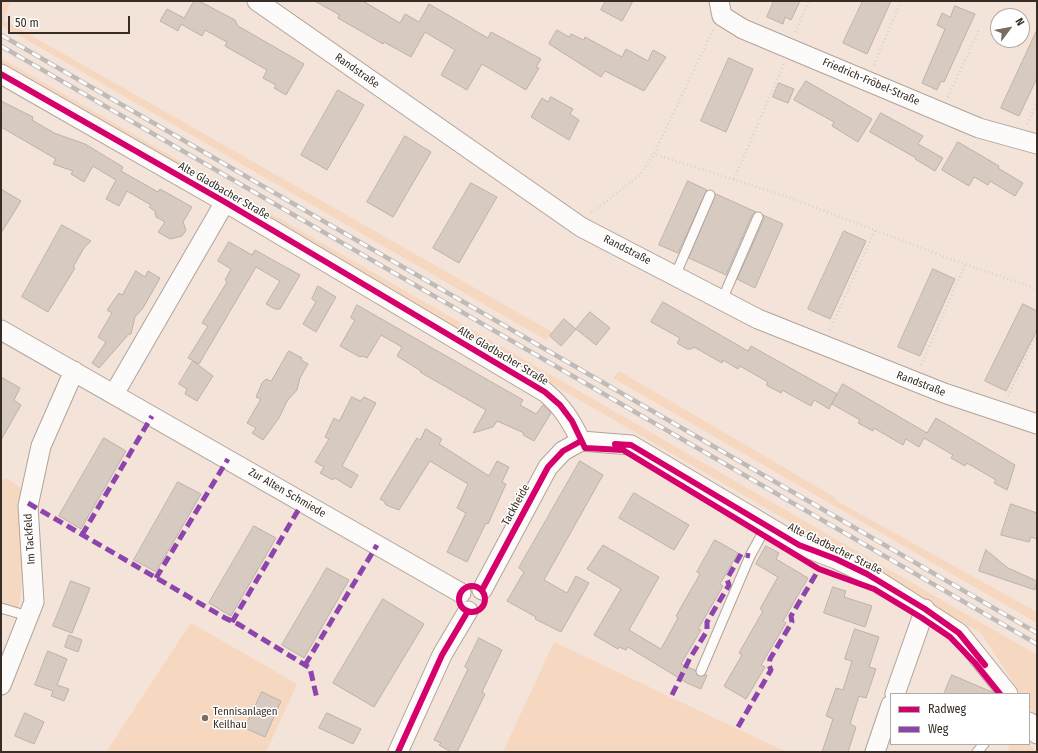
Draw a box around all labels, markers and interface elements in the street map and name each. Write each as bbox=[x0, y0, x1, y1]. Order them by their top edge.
scale bar bbox=[10, 8, 132, 34]
north arrow bbox=[990, 8, 1030, 48]
text: 50 m bbox=[15, 16, 39, 30]
text: N bbox=[1012, 16, 1027, 28]
street label: Randstraße bbox=[332, 51, 382, 91]
street label: Friedrich-Fröbel-Straße bbox=[820, 56, 922, 108]
street label: Alte Gladbacher Straße bbox=[176, 159, 272, 223]
street label: Randstraße bbox=[601, 232, 653, 268]
street label: Alte Gladbacher Straße bbox=[455, 324, 551, 388]
street label: Randstraße bbox=[895, 369, 947, 399]
street label: Zur Alten Schmiede bbox=[246, 466, 328, 520]
street label: Tackheide bbox=[499, 482, 533, 528]
street label: Im Tackfeld bbox=[22, 513, 38, 565]
street label: Alte Gladbacher Straße bbox=[786, 520, 884, 578]
legend bbox=[890, 693, 1030, 745]
text: Radweg bbox=[928, 702, 966, 716]
place label: Tennisanlagen Keilhau bbox=[213, 705, 277, 731]
marker: Tennisanlagen Keilhau bbox=[200, 713, 210, 723]
text: Weg bbox=[928, 722, 948, 736]

